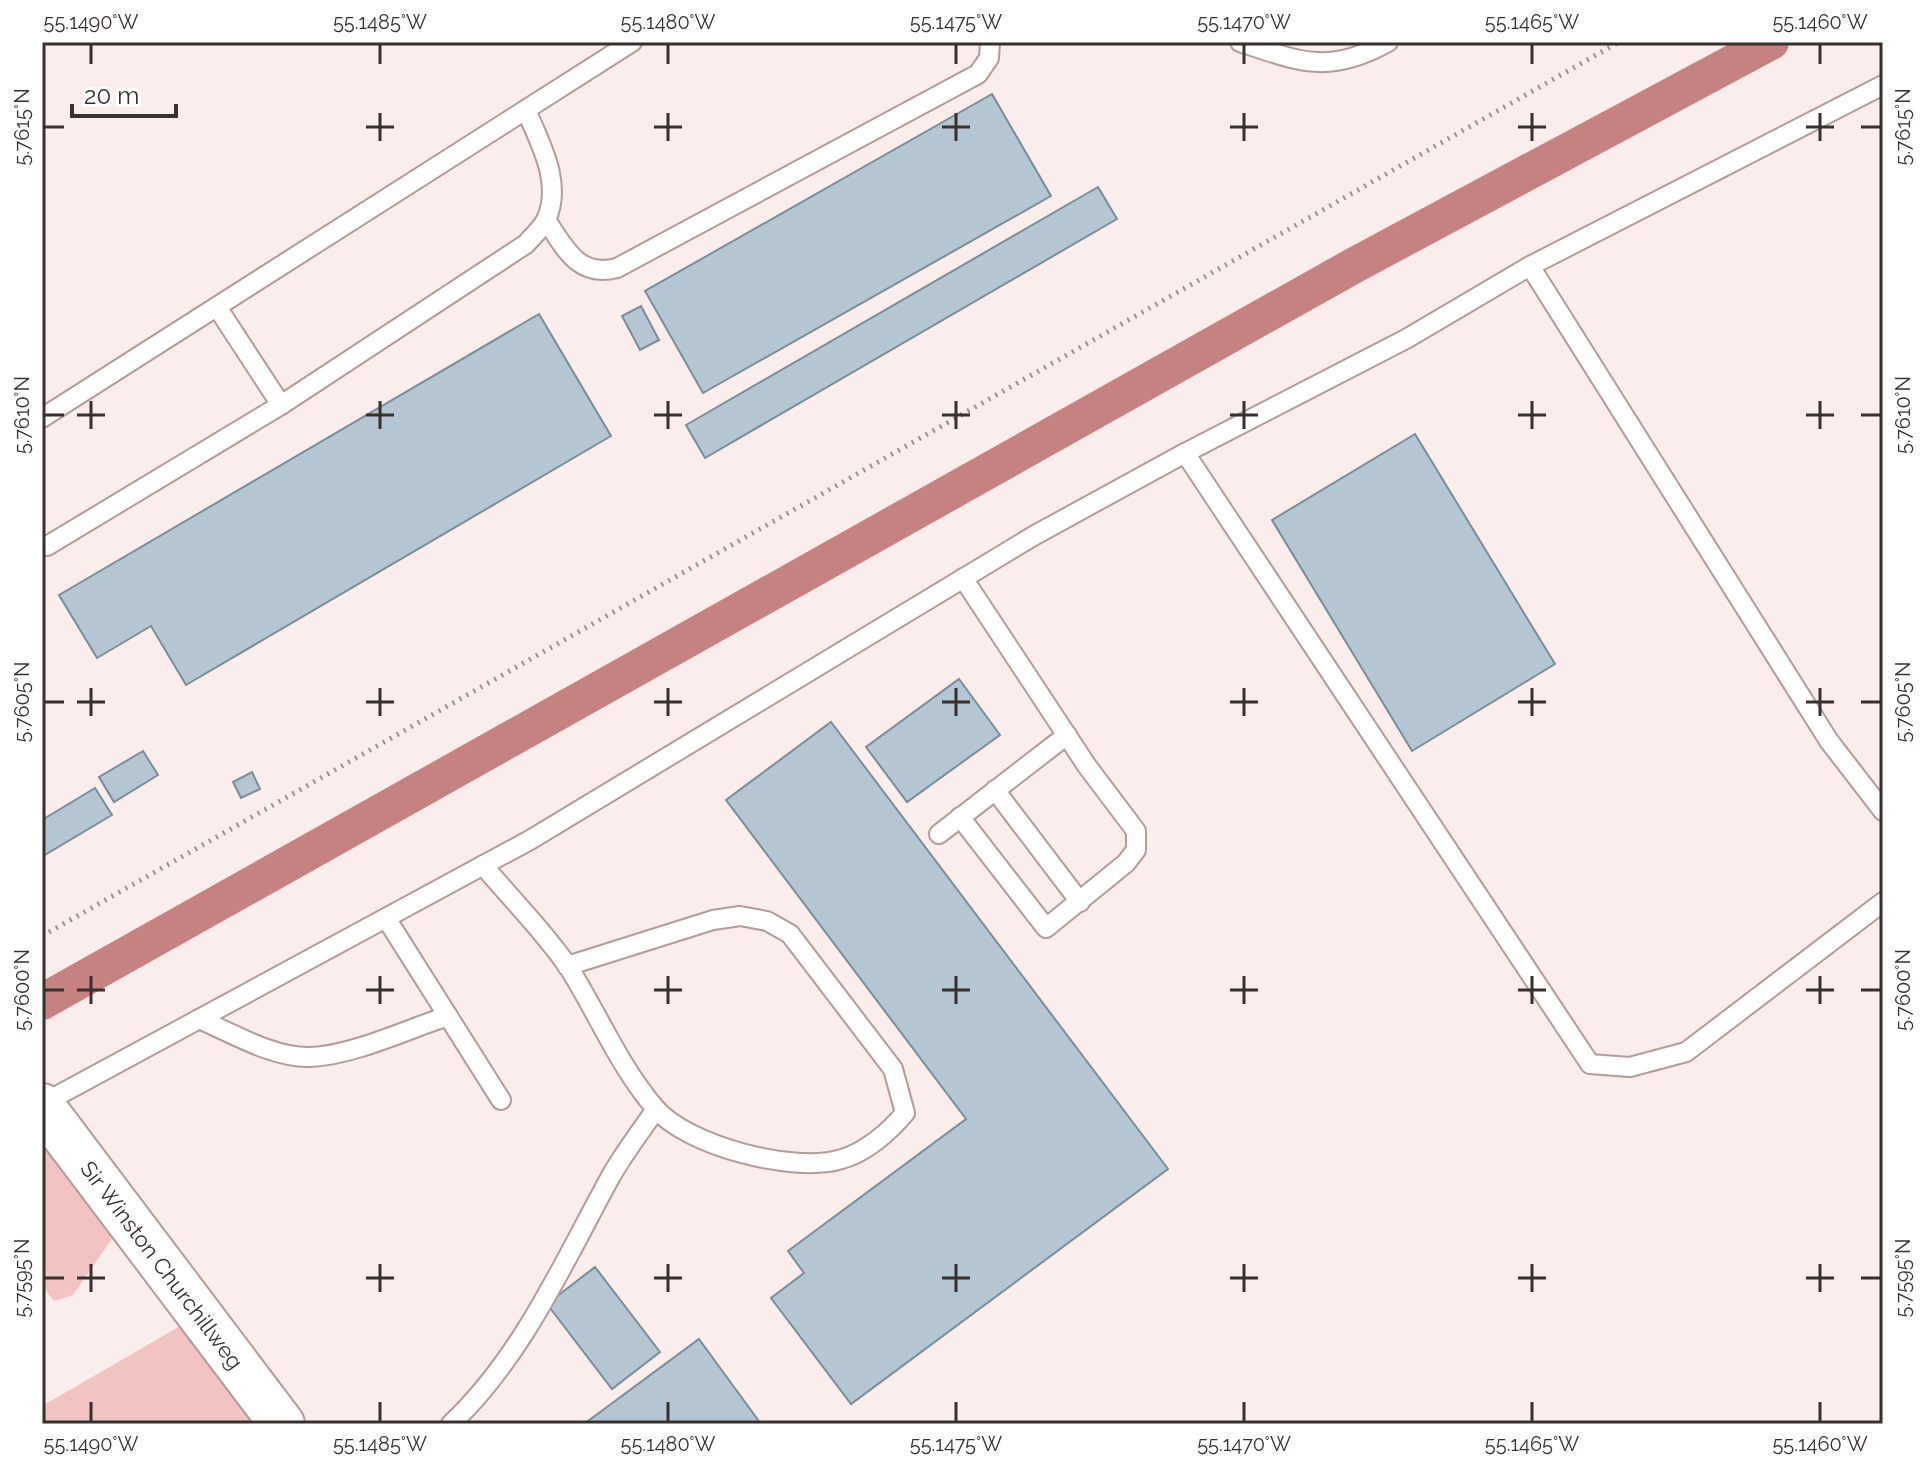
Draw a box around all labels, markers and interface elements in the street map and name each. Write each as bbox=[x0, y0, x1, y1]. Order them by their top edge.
text: 55.1490°W bbox=[44, 10, 139, 34]
text: 55.1485°W bbox=[333, 10, 427, 34]
text: 55.1480°W bbox=[621, 10, 716, 34]
text: 55.1475°W bbox=[910, 10, 1002, 34]
text: 55.1470°W bbox=[1197, 10, 1291, 34]
text: 55.1465°W bbox=[1485, 10, 1579, 34]
text: 55.1460°W bbox=[1772, 10, 1868, 34]
scale bar bbox=[72, 68, 176, 118]
text: 20 m bbox=[84, 81, 139, 110]
text: 5.7615°N bbox=[10, 88, 34, 166]
text: 5.7615°N bbox=[1891, 88, 1915, 166]
text: 5.7610°N bbox=[10, 376, 34, 454]
text: 5.7610°N bbox=[1891, 376, 1915, 454]
text: 5.7605°N bbox=[10, 662, 34, 742]
text: 5.7605°N bbox=[1891, 662, 1915, 742]
text: 5.7600°N bbox=[10, 949, 34, 1031]
text: 5.7600°N bbox=[1891, 949, 1915, 1031]
street label: Sir Winston Churchillweg bbox=[75, 1156, 249, 1374]
text: 5.7595°N bbox=[10, 1239, 34, 1317]
text: 5.7595°N bbox=[1891, 1239, 1915, 1317]
text: 55.1490°W bbox=[44, 1432, 139, 1456]
text: 55.1485°W bbox=[333, 1432, 427, 1456]
text: 55.1480°W bbox=[621, 1432, 716, 1456]
text: 55.1475°W bbox=[910, 1432, 1002, 1456]
text: 55.1470°W bbox=[1197, 1432, 1291, 1456]
text: 55.1465°W bbox=[1485, 1432, 1579, 1456]
text: 55.1460°W bbox=[1772, 1432, 1868, 1456]

